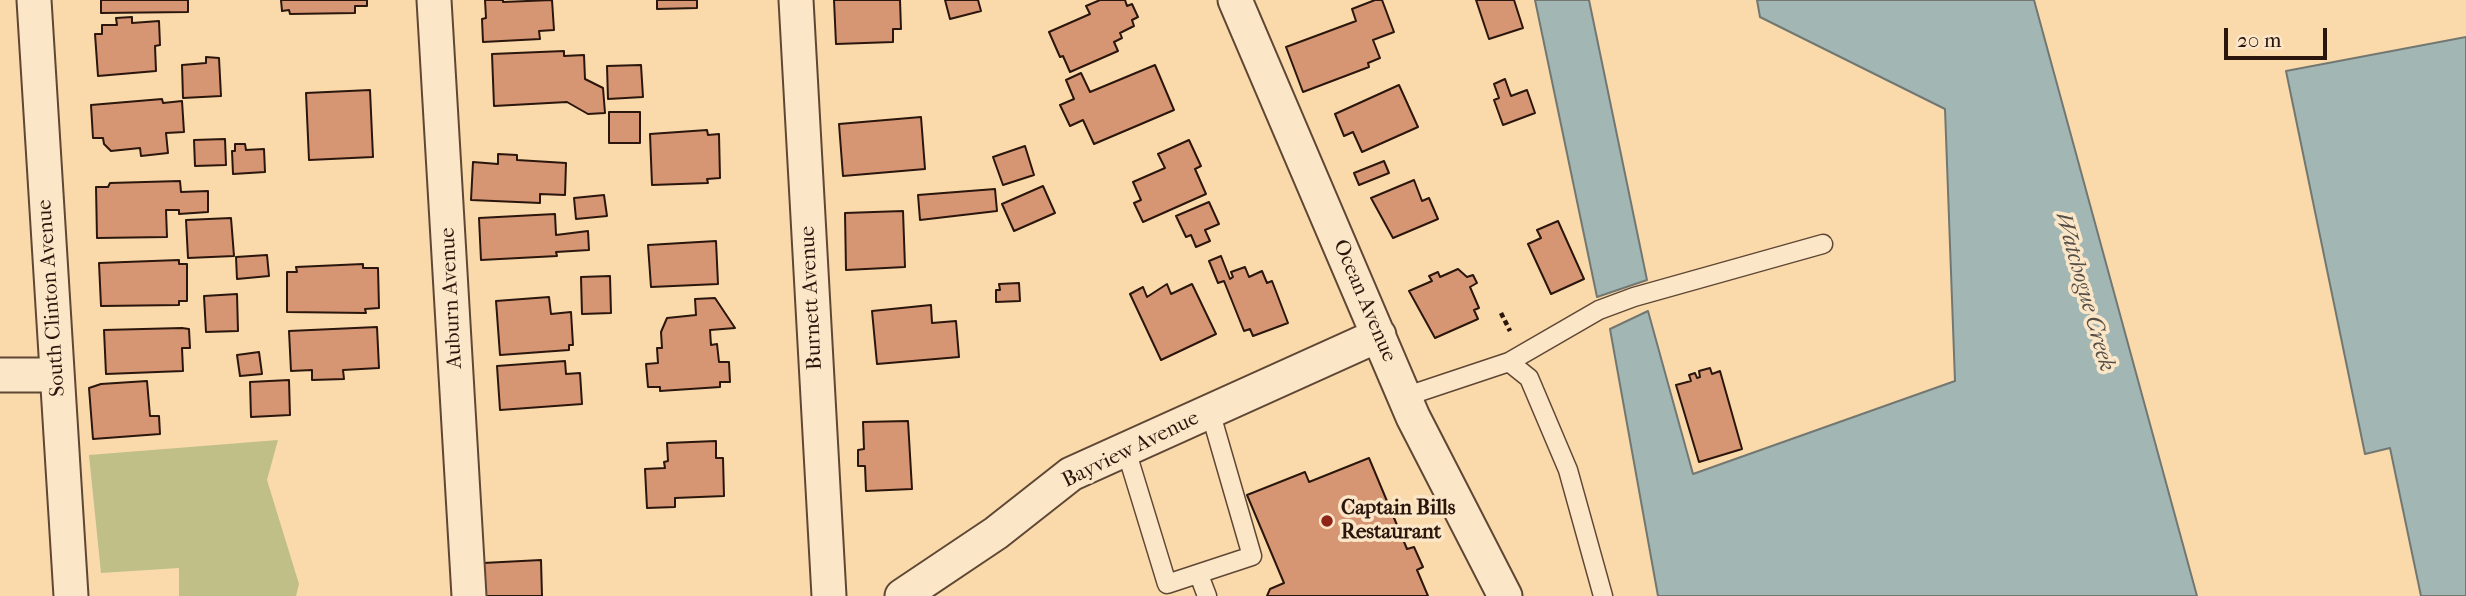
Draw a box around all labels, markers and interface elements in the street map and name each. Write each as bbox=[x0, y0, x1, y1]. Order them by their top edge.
scale bar bbox=[2228, 14, 2331, 58]
text: 20 m bbox=[2237, 28, 2281, 52]
street label: South Clinton Avenue bbox=[33, 199, 71, 397]
water label: Watchogue Creek bbox=[2048, 209, 2120, 375]
street label: Burnett Avenue bbox=[796, 225, 828, 371]
street label: Auburn Avenue bbox=[436, 227, 468, 369]
street label: Ocean Avenue bbox=[1327, 236, 1401, 366]
street label: Bayview Avenue bbox=[1059, 406, 1203, 494]
place label: Captain Bills Restaurant bbox=[1341, 496, 1456, 546]
marker: Captain Bills Restaurant bbox=[1319, 513, 1335, 529]

